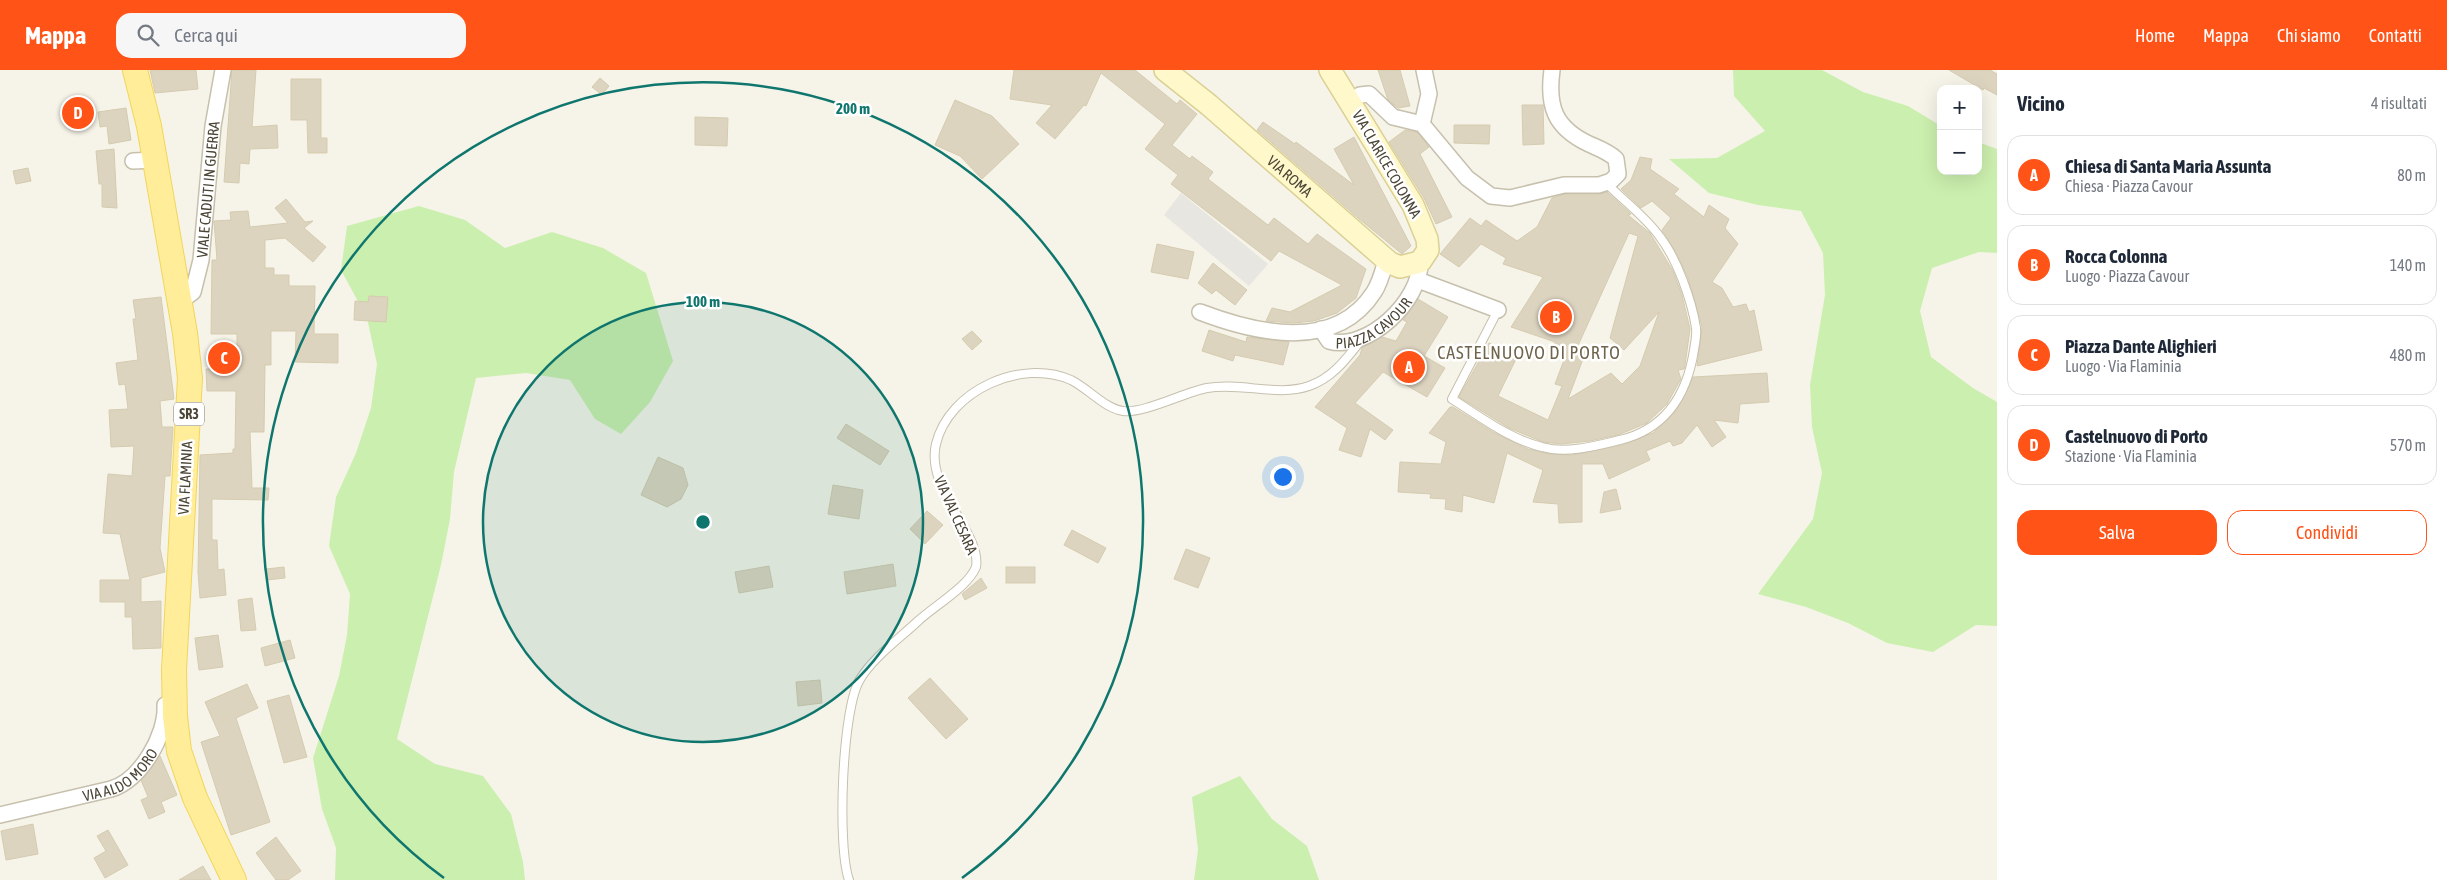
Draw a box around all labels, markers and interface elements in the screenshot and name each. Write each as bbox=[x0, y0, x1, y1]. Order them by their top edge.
search box bbox=[116, 13, 466, 58]
icon: search bbox=[134, 21, 162, 49]
text: Mappa bbox=[25, 22, 86, 49]
text: Cerca qui bbox=[174, 24, 238, 46]
text: Home bbox=[2135, 25, 2175, 46]
text: Mappa bbox=[2203, 25, 2249, 46]
text: Chi siamo bbox=[2277, 25, 2341, 46]
text: Contatti bbox=[2369, 25, 2422, 46]
map controls bbox=[1937, 85, 1982, 175]
button: + bbox=[1937, 85, 1982, 130]
text: Vicino bbox=[2017, 91, 2065, 115]
pin: D bbox=[62, 94, 94, 132]
text: 4 risultati bbox=[2371, 94, 2427, 112]
text: 200 m bbox=[836, 100, 870, 117]
street label: VIA CLARICE COLONNA bbox=[1349, 107, 1425, 221]
street label: VIALE CADUTI IN GUERRA bbox=[193, 119, 222, 258]
button: − bbox=[1937, 130, 1982, 175]
street label: VIA ROMA bbox=[1264, 152, 1317, 201]
text: Chiesa di Santa Maria Assunta bbox=[2065, 155, 2271, 177]
text: A bbox=[2030, 166, 2038, 184]
text: 80 m bbox=[2397, 166, 2426, 184]
text: Chiesa · Piazza Cavour bbox=[2065, 177, 2193, 195]
text: Rocca Colonna bbox=[2065, 245, 2167, 267]
text: B bbox=[2030, 256, 2038, 274]
text: 140 m bbox=[2390, 256, 2426, 274]
text: Luogo · Piazza Cavour bbox=[2065, 267, 2189, 285]
text: 100 m bbox=[686, 293, 720, 310]
street label: PIAZZA CAVOUR bbox=[1335, 294, 1415, 351]
pin: B bbox=[1540, 298, 1572, 336]
text: Piazza Dante Alighieri bbox=[2065, 335, 2217, 357]
pin: C bbox=[208, 339, 240, 377]
district label: CASTELNUOVO DI PORTO bbox=[1437, 342, 1621, 363]
text: C bbox=[2030, 346, 2038, 364]
text: 480 m bbox=[2390, 346, 2426, 364]
pin: A bbox=[1393, 348, 1425, 386]
text: Luogo · Via Flaminia bbox=[2065, 357, 2182, 375]
road number: SR3 bbox=[174, 402, 204, 426]
text: Castelnuovo di Porto bbox=[2065, 425, 2208, 447]
text: D bbox=[2030, 436, 2038, 454]
text: 570 m bbox=[2390, 436, 2426, 454]
street label: VIA FLAMINIA bbox=[175, 440, 195, 515]
text: Stazione · Via Flaminia bbox=[2065, 447, 2197, 465]
your location bbox=[1270, 464, 1296, 490]
street label: VIA VAL CESARA bbox=[931, 473, 981, 558]
button: Salva bbox=[2017, 510, 2217, 555]
button: Condividi bbox=[2227, 510, 2427, 555]
centre of rings bbox=[694, 513, 712, 531]
street label: VIA ALDO MORO bbox=[81, 745, 160, 804]

